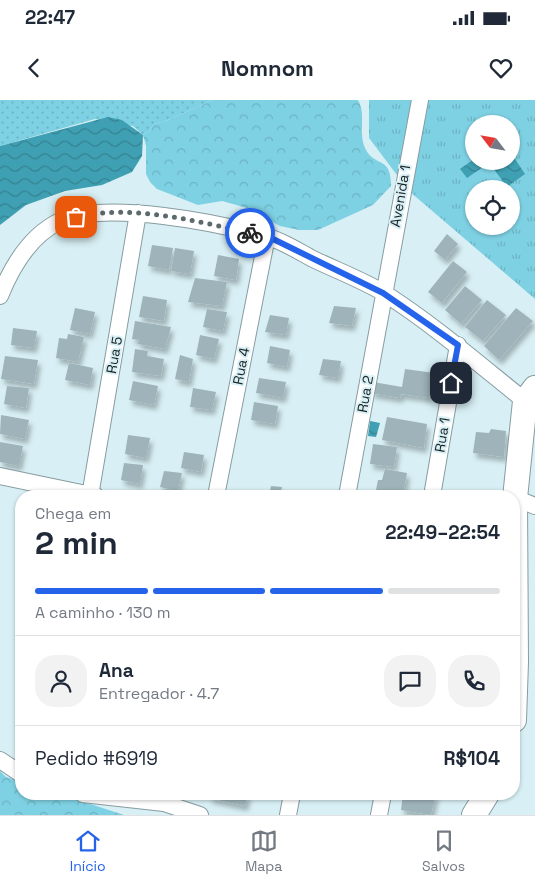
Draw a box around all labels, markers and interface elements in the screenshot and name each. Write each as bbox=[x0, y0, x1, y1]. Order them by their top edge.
text: 22:47 bbox=[25, 5, 75, 30]
icon: back bbox=[20, 54, 48, 82]
text: Nomnom bbox=[221, 54, 314, 82]
icon: heart bbox=[487, 54, 515, 82]
north arrow bbox=[465, 115, 520, 170]
map controls bbox=[465, 115, 520, 235]
street label: Avenida 1 bbox=[386, 164, 414, 228]
button: locate bbox=[465, 180, 520, 235]
pin bbox=[55, 196, 97, 238]
icon: bag bbox=[62, 203, 90, 231]
courier bbox=[225, 208, 275, 258]
icon: bike bbox=[236, 219, 264, 247]
street label: Rua 5 bbox=[102, 335, 126, 375]
street label: Rua 4 bbox=[229, 345, 253, 386]
pin bbox=[430, 362, 472, 404]
icon: home bbox=[437, 369, 465, 397]
street label: Rua 2 bbox=[353, 374, 377, 414]
street label: Rua 1 bbox=[430, 416, 454, 454]
text: Chega em bbox=[35, 503, 111, 524]
text: 22:49–22:54 bbox=[385, 520, 500, 545]
text: 2 min bbox=[35, 523, 118, 563]
text: A caminho · 130 m bbox=[35, 602, 171, 623]
button: person bbox=[35, 655, 87, 707]
button: chat bbox=[384, 655, 436, 707]
button: phone bbox=[448, 655, 500, 707]
text: Ana bbox=[99, 658, 134, 683]
text: Entregador · 4.7 bbox=[99, 683, 219, 704]
text: Pedido #6919 bbox=[35, 746, 158, 771]
text: R$104 bbox=[443, 746, 500, 771]
tab: Início bbox=[70, 827, 106, 875]
tab: Mapa bbox=[245, 827, 282, 875]
tab: Salvos bbox=[422, 827, 465, 875]

